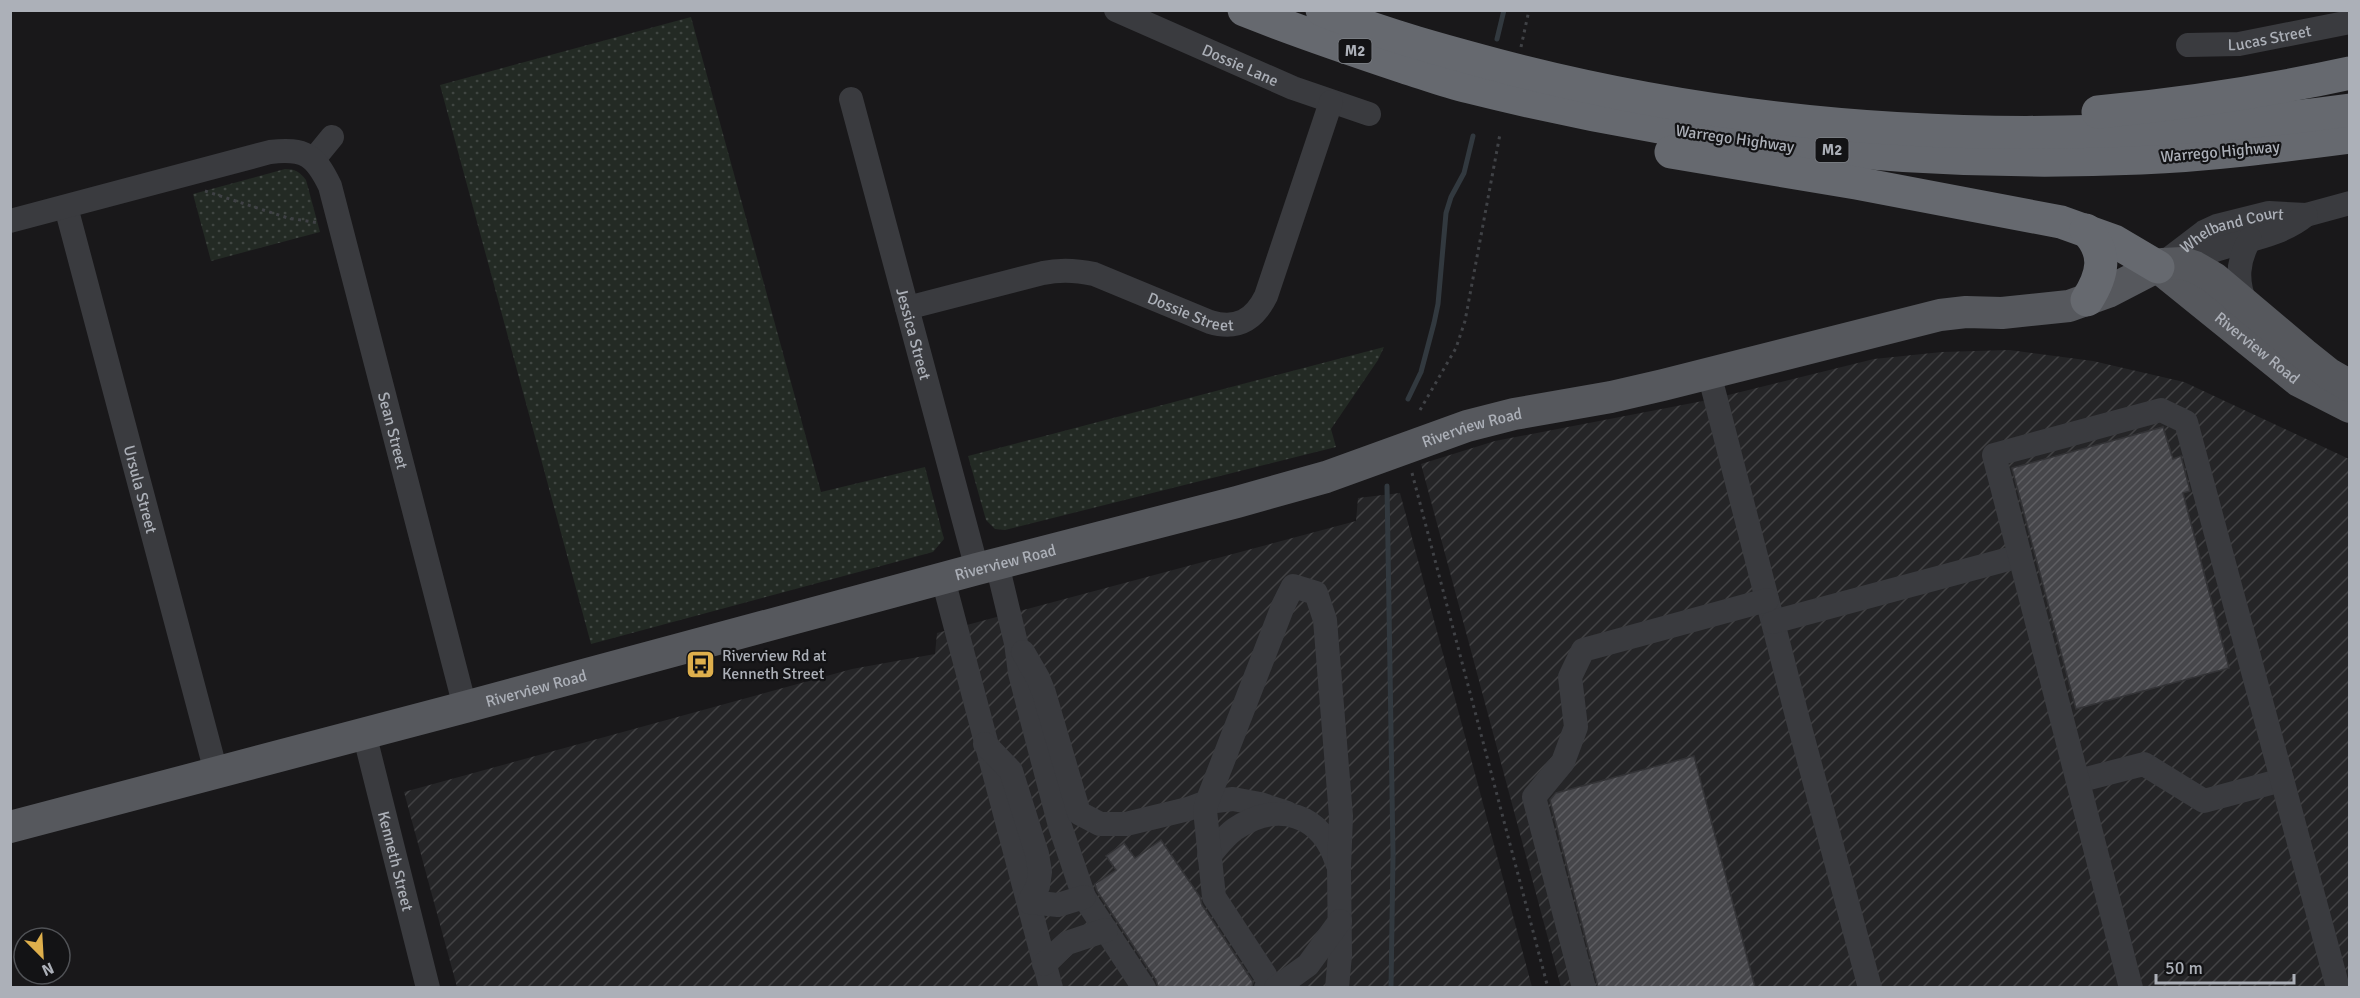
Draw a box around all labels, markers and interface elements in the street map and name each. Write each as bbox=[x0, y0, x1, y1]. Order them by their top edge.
street label: Lucas Street bbox=[2228, 21, 2313, 55]
road number: M2 bbox=[1338, 39, 1372, 63]
street label: Dossie Lane bbox=[1199, 40, 1281, 91]
street label: Warrego Highway bbox=[1674, 121, 1796, 157]
street label: Warrego Highway bbox=[2160, 137, 2281, 167]
road number: M2 bbox=[1816, 138, 1848, 162]
street label: Whelband Court bbox=[2176, 204, 2285, 258]
street label: Jessica Street bbox=[891, 286, 935, 383]
street label: Dossie Street bbox=[1144, 288, 1235, 336]
street label: Riverview Road bbox=[2210, 308, 2304, 389]
street label: Sean Street bbox=[373, 390, 412, 472]
street label: Riverview Road bbox=[1419, 404, 1524, 453]
street label: Ursula Street bbox=[119, 443, 161, 536]
street label: Riverview Road bbox=[953, 540, 1058, 586]
place label: Riverview Rd at Kenneth Street bbox=[722, 646, 827, 684]
bus stop icon: Riverview Rd at Kenneth Street bbox=[685, 648, 717, 680]
street label: Riverview Road bbox=[483, 666, 589, 712]
street label: Kenneth Street bbox=[373, 809, 417, 914]
north arrow bbox=[12, 926, 72, 986]
scale bar bbox=[2156, 947, 2294, 985]
text: N bbox=[39, 957, 57, 980]
text: 50 m bbox=[2165, 957, 2203, 979]

